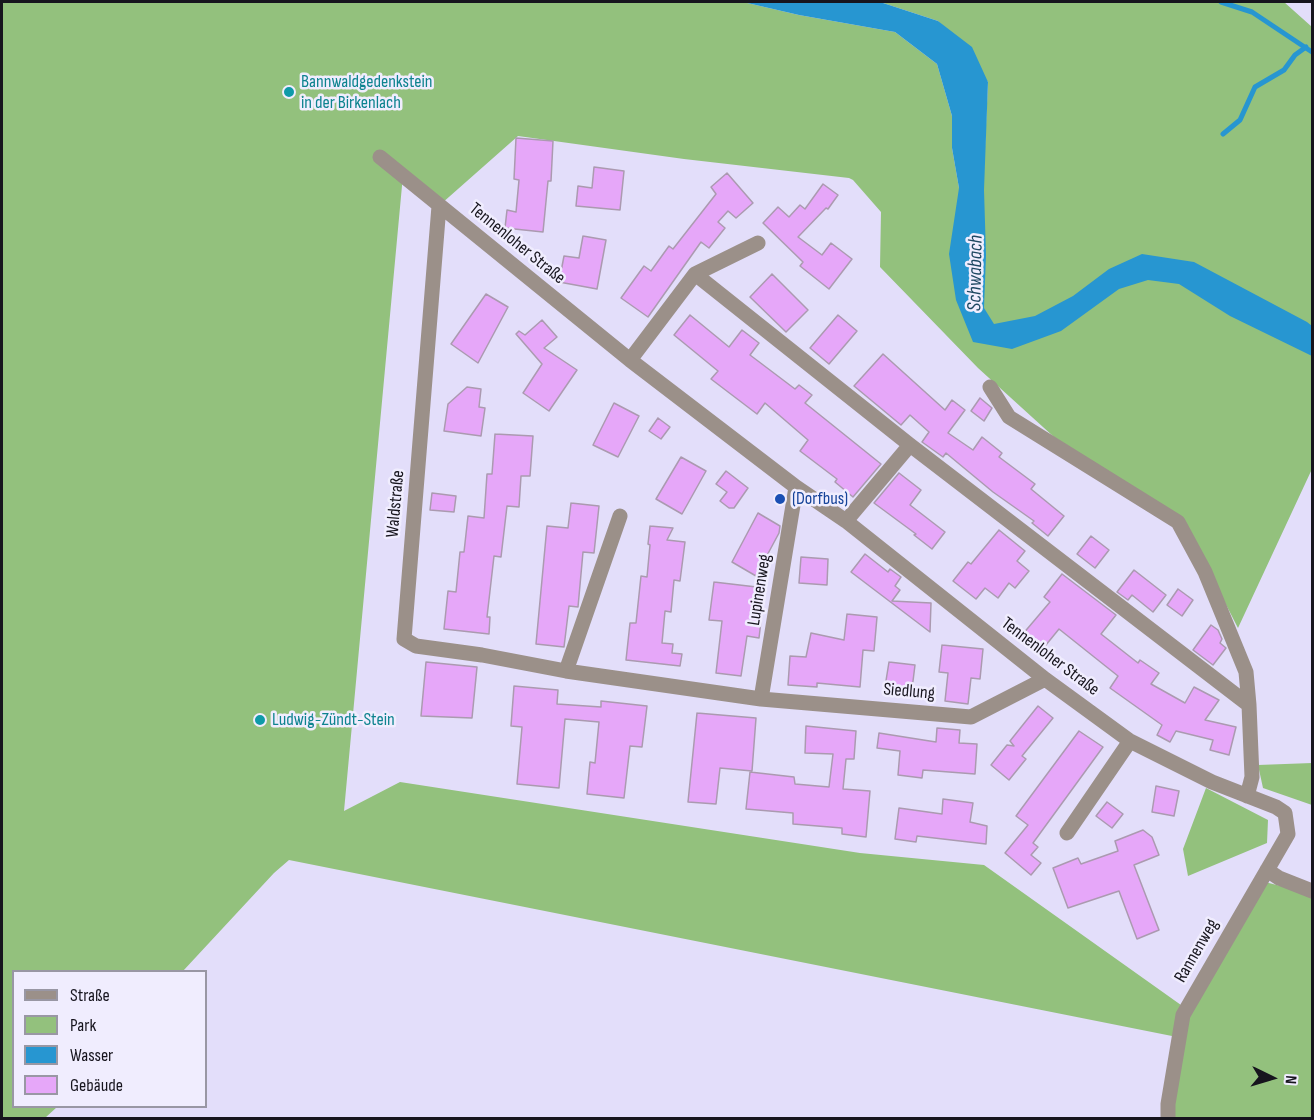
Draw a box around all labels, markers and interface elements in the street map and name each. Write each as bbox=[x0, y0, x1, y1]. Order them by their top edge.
place label: Bannwaldgedenkstein in der Birkenlach bbox=[301, 71, 433, 113]
marker: Bannwaldgedenkstein in der Birkenlach bbox=[282, 85, 296, 99]
street label: Tennenloher Straße bbox=[465, 199, 569, 289]
water label: Schwabach bbox=[963, 235, 989, 311]
street label: Waldstraße bbox=[382, 469, 410, 539]
place label: (Dorfbus) bbox=[792, 488, 848, 510]
marker: (Dorfbus) bbox=[773, 492, 787, 506]
street label: Lupinenweg bbox=[744, 553, 776, 627]
street label: Tennenloher Straße bbox=[997, 613, 1103, 701]
street label: Siedlung bbox=[882, 679, 936, 705]
place label: Ludwig-Zündt-Stein bbox=[272, 709, 395, 731]
marker: Ludwig-Zündt-Stein bbox=[253, 713, 267, 727]
street label: Rannenweg bbox=[1170, 915, 1224, 987]
legend bbox=[12, 970, 207, 1108]
text: Straße bbox=[70, 985, 110, 1006]
text: Park bbox=[70, 1015, 96, 1036]
text: Wasser bbox=[70, 1045, 113, 1066]
north arrow bbox=[1242, 1048, 1302, 1108]
text: Gebäude bbox=[70, 1075, 123, 1096]
text: N bbox=[1281, 1075, 1300, 1085]

